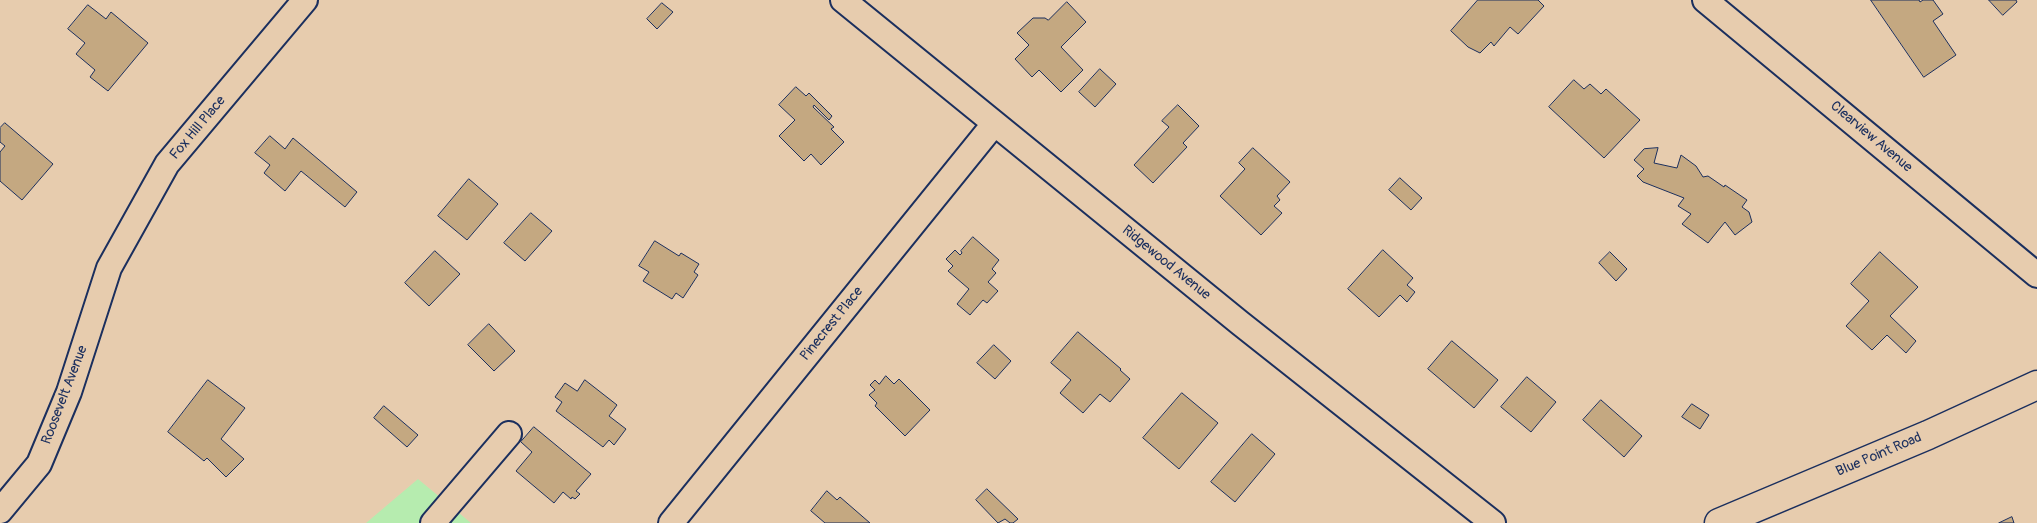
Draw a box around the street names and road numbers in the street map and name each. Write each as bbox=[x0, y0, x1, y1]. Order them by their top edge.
street label: Fox Hill Place bbox=[167, 93, 229, 163]
street label: Clearview Avenue bbox=[1827, 98, 1915, 176]
street label: Ridgewood Avenue bbox=[1118, 222, 1214, 304]
street label: Pinecrest Place bbox=[797, 284, 867, 364]
street label: Roosevelt Avenue bbox=[38, 343, 92, 447]
street label: Blue Point Road bbox=[1834, 429, 1924, 481]

